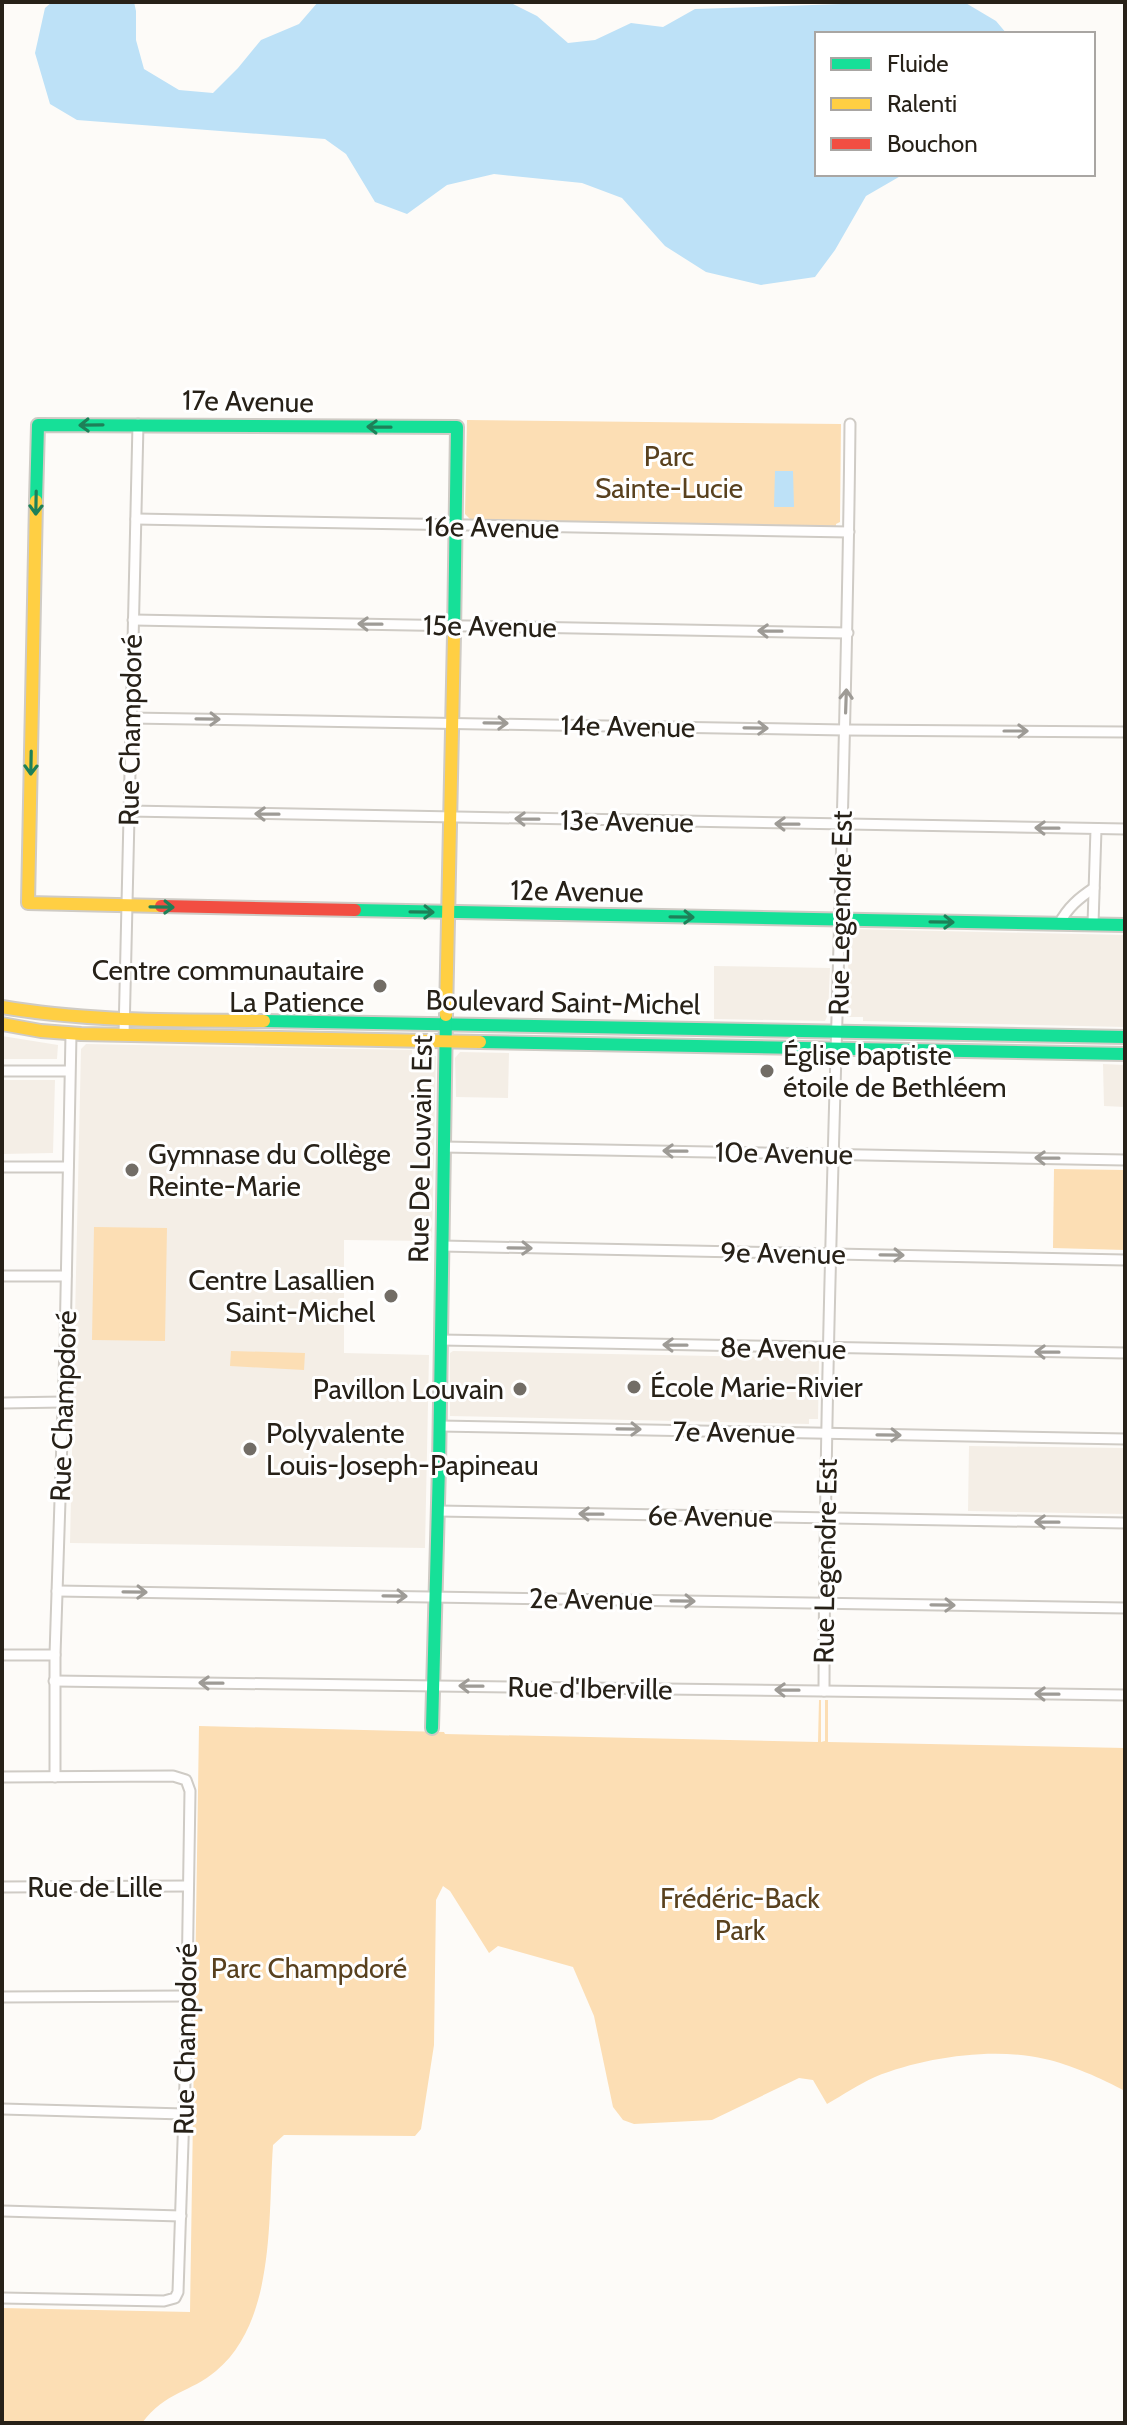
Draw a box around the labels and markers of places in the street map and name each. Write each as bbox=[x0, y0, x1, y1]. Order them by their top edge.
place label: Centre communautaire La Patience bbox=[92, 953, 364, 1019]
marker: Centre communautaire La Patience bbox=[371, 977, 389, 995]
place label: Église baptiste étoile de Bethléem bbox=[783, 1038, 1007, 1104]
marker: Église baptiste étoile de Bethléem bbox=[758, 1062, 776, 1080]
place label: Gymnase du Collège Reinte-Marie bbox=[148, 1137, 391, 1203]
marker: Gymnase du Collège Reinte-Marie bbox=[123, 1161, 141, 1179]
place label: Centre Lasallien Saint-Michel bbox=[188, 1263, 375, 1329]
marker: Centre Lasallien Saint-Michel bbox=[382, 1287, 400, 1305]
place label: École Marie-Rivier bbox=[650, 1370, 863, 1404]
place label: Pavillon Louvain bbox=[313, 1372, 504, 1406]
marker: École Marie-Rivier bbox=[625, 1378, 643, 1396]
marker: Pavillon Louvain bbox=[511, 1380, 529, 1398]
place label: Polyvalente Louis-Joseph-Papineau bbox=[266, 1416, 539, 1482]
marker: Polyvalente Louis-Joseph-Papineau bbox=[241, 1440, 259, 1458]

